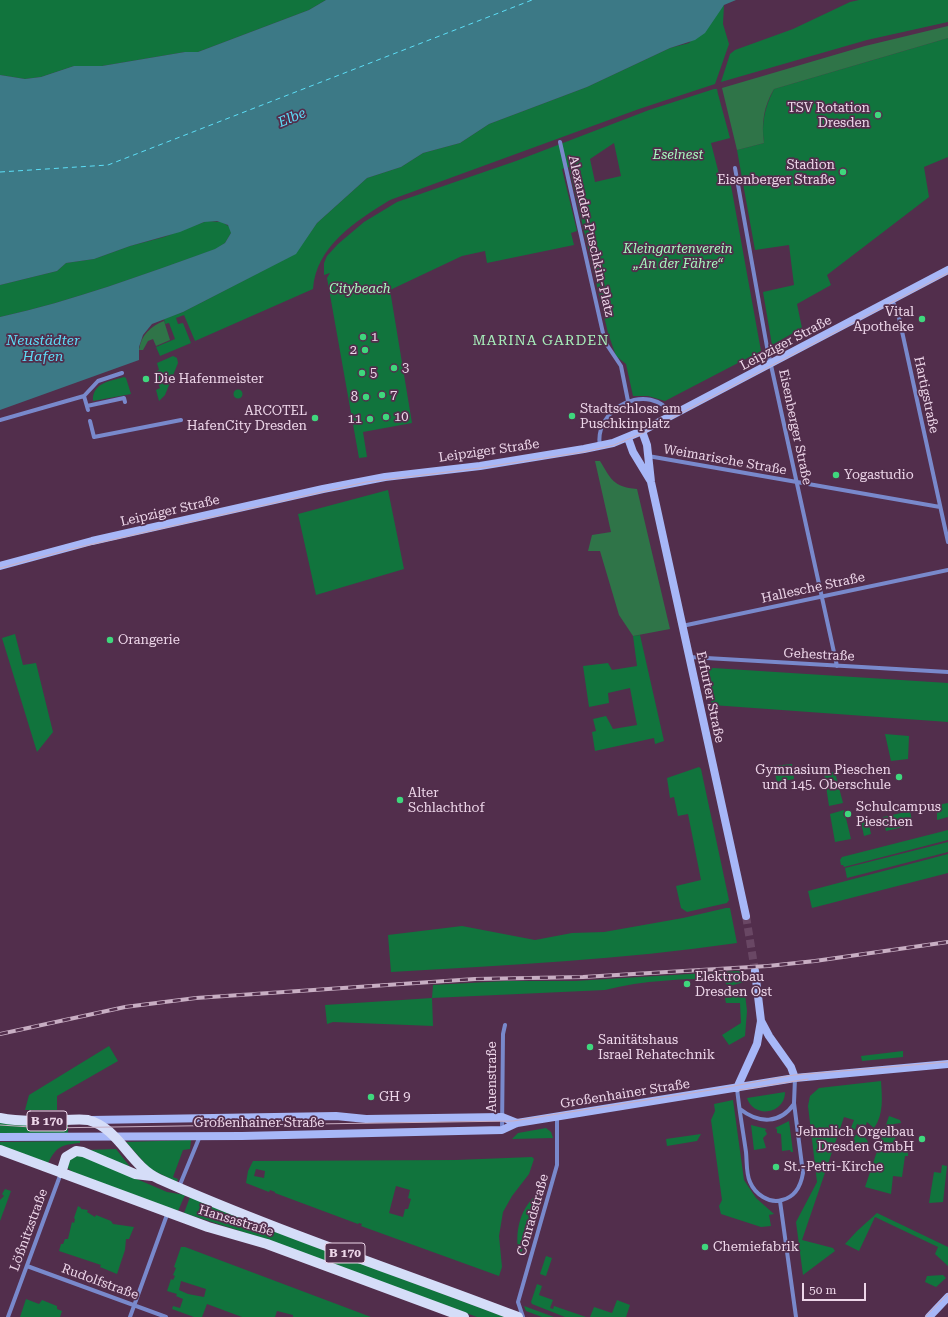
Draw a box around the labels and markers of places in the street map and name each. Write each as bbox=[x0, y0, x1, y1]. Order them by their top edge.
place label: TSV Rotation Dresden bbox=[787, 100, 870, 131]
marker: TSV Rotation Dresden bbox=[873, 110, 883, 120]
place label: Stadion Eisenberger Straße bbox=[717, 157, 835, 188]
marker: Stadion Eisenberger Straße bbox=[838, 167, 848, 177]
place label: Vital Apotheke bbox=[853, 304, 914, 335]
marker: Vital Apotheke bbox=[917, 314, 927, 324]
place label: 1 bbox=[371, 329, 378, 345]
marker: 1 bbox=[358, 332, 368, 342]
place label: 2 bbox=[350, 342, 357, 358]
marker: 2 bbox=[360, 345, 370, 355]
place label: 3 bbox=[402, 360, 409, 376]
marker: 3 bbox=[389, 363, 399, 373]
place label: 5 bbox=[370, 365, 377, 381]
marker: 5 bbox=[357, 368, 367, 378]
place label: Die Hafenmeister bbox=[154, 371, 263, 387]
marker: Die Hafenmeister bbox=[141, 374, 151, 384]
place label: 7 bbox=[390, 387, 397, 403]
place label: 8 bbox=[351, 389, 358, 405]
marker: 7 bbox=[377, 390, 387, 400]
marker: 8 bbox=[361, 392, 371, 402]
place label: Stadtschloss am Puschkinplatz bbox=[580, 401, 681, 432]
place label: ARCOTEL HafenCity Dresden bbox=[187, 403, 307, 434]
place label: 10 bbox=[394, 409, 409, 425]
place label: 11 bbox=[347, 411, 362, 427]
marker: Stadtschloss am Puschkinplatz bbox=[567, 411, 577, 421]
marker: 10 bbox=[381, 412, 391, 422]
marker: ARCOTEL HafenCity Dresden bbox=[310, 413, 320, 423]
marker: 11 bbox=[365, 414, 375, 424]
place label: Yogastudio bbox=[844, 467, 914, 483]
marker: Yogastudio bbox=[831, 470, 841, 480]
place label: Orangerie bbox=[118, 632, 180, 648]
marker: Orangerie bbox=[105, 635, 115, 645]
place label: Gymnasium Pieschen und 145. Oberschule bbox=[755, 762, 891, 793]
marker: Gymnasium Pieschen und 145. Oberschule bbox=[894, 772, 904, 782]
place label: Alter Schlachthof bbox=[408, 785, 484, 816]
marker: Alter Schlachthof bbox=[395, 795, 405, 805]
place label: Schulcampus Pieschen bbox=[856, 799, 941, 830]
marker: Schulcampus Pieschen bbox=[843, 809, 853, 819]
place label: Elektrobau Dresden Ost bbox=[695, 969, 772, 1000]
marker: Elektrobau Dresden Ost bbox=[682, 979, 692, 989]
place label: Sanitätshaus Israel Rehatechnik bbox=[598, 1032, 715, 1063]
marker: Sanitätshaus Israel Rehatechnik bbox=[585, 1042, 595, 1052]
place label: GH 9 bbox=[379, 1089, 410, 1105]
marker: GH 9 bbox=[366, 1092, 376, 1102]
place label: Jehmlich Orgelbau Dresden GmbH bbox=[796, 1124, 914, 1155]
marker: Jehmlich Orgelbau Dresden GmbH bbox=[917, 1134, 927, 1144]
place label: St.-Petri-Kirche bbox=[784, 1159, 883, 1175]
marker: St.-Petri-Kirche bbox=[771, 1162, 781, 1172]
place label: Chemiefabrik bbox=[713, 1239, 799, 1255]
marker: Chemiefabrik bbox=[700, 1242, 710, 1252]

